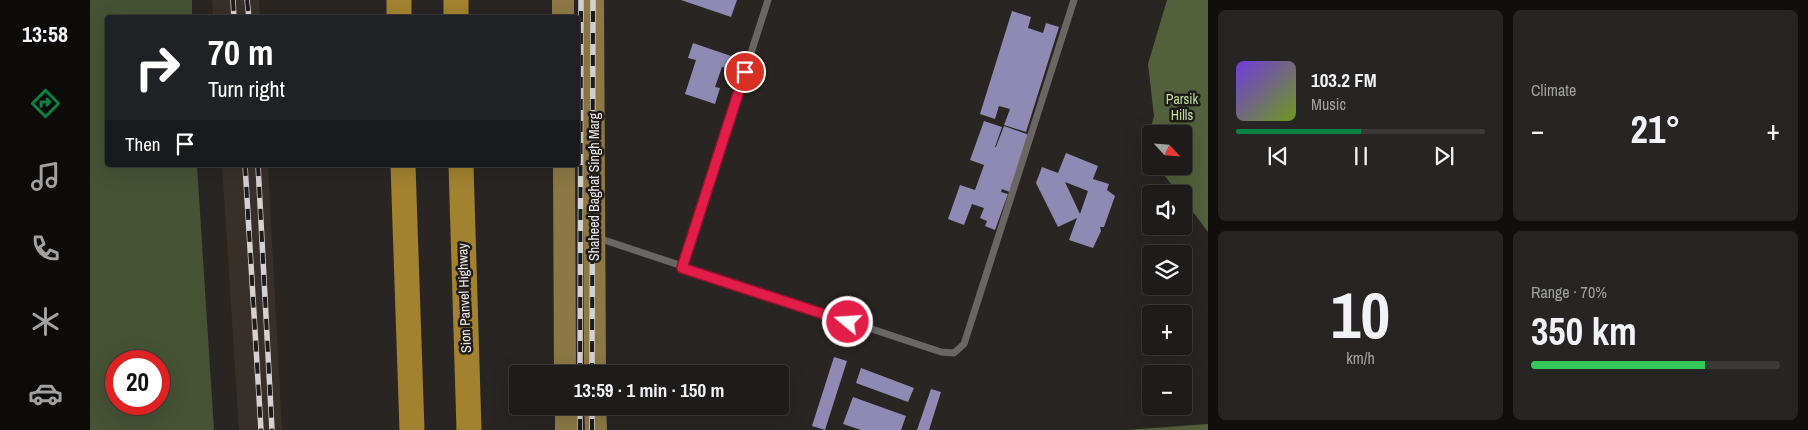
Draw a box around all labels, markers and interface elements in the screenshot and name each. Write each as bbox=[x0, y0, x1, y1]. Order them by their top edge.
text: 13:58 bbox=[22, 19, 68, 49]
text: 70 m bbox=[208, 29, 273, 76]
icon: right bbox=[125, 35, 190, 100]
pin bbox=[724, 51, 766, 93]
icon: arrive bbox=[731, 58, 759, 86]
text: 103.2 FM bbox=[1311, 67, 1377, 93]
text: Turn right bbox=[208, 74, 285, 104]
text: Climate bbox=[1531, 79, 1576, 101]
icon: directions bbox=[28, 86, 63, 121]
park label: Parsik Hills bbox=[1166, 90, 1199, 124]
text: Music bbox=[1311, 93, 1346, 115]
text: 21° bbox=[1631, 104, 1680, 155]
text: − bbox=[1531, 111, 1544, 149]
text: + bbox=[1767, 111, 1780, 149]
street label: Shaheed Baghat Singh Marg bbox=[585, 112, 603, 261]
north arrow bbox=[1142, 125, 1192, 175]
map controls bbox=[1142, 125, 1192, 415]
icon: arrive bbox=[171, 130, 199, 158]
text: Then bbox=[125, 131, 161, 157]
icon: previous bbox=[1264, 142, 1292, 170]
icon: pause bbox=[1347, 142, 1375, 170]
icon: next bbox=[1430, 142, 1458, 170]
icon: music bbox=[28, 159, 63, 194]
button: sound bbox=[1142, 185, 1192, 235]
icon: phone bbox=[28, 231, 63, 266]
street label: Sion Panvel Highway bbox=[453, 243, 475, 353]
button: layers bbox=[1142, 245, 1192, 295]
text: 10 bbox=[1331, 271, 1390, 358]
text: Range · 70% bbox=[1531, 281, 1607, 303]
position arrow bbox=[821, 295, 873, 347]
icon: climate bbox=[28, 304, 63, 339]
button: + bbox=[1142, 305, 1192, 355]
text: 350 km bbox=[1531, 306, 1637, 357]
text: km/h bbox=[1346, 347, 1375, 369]
speed limit sign: 20 bbox=[105, 350, 170, 415]
button: − bbox=[1142, 365, 1192, 415]
icon: car bbox=[28, 376, 63, 411]
text: 13:59 · 1 min · 150 m bbox=[574, 377, 724, 403]

